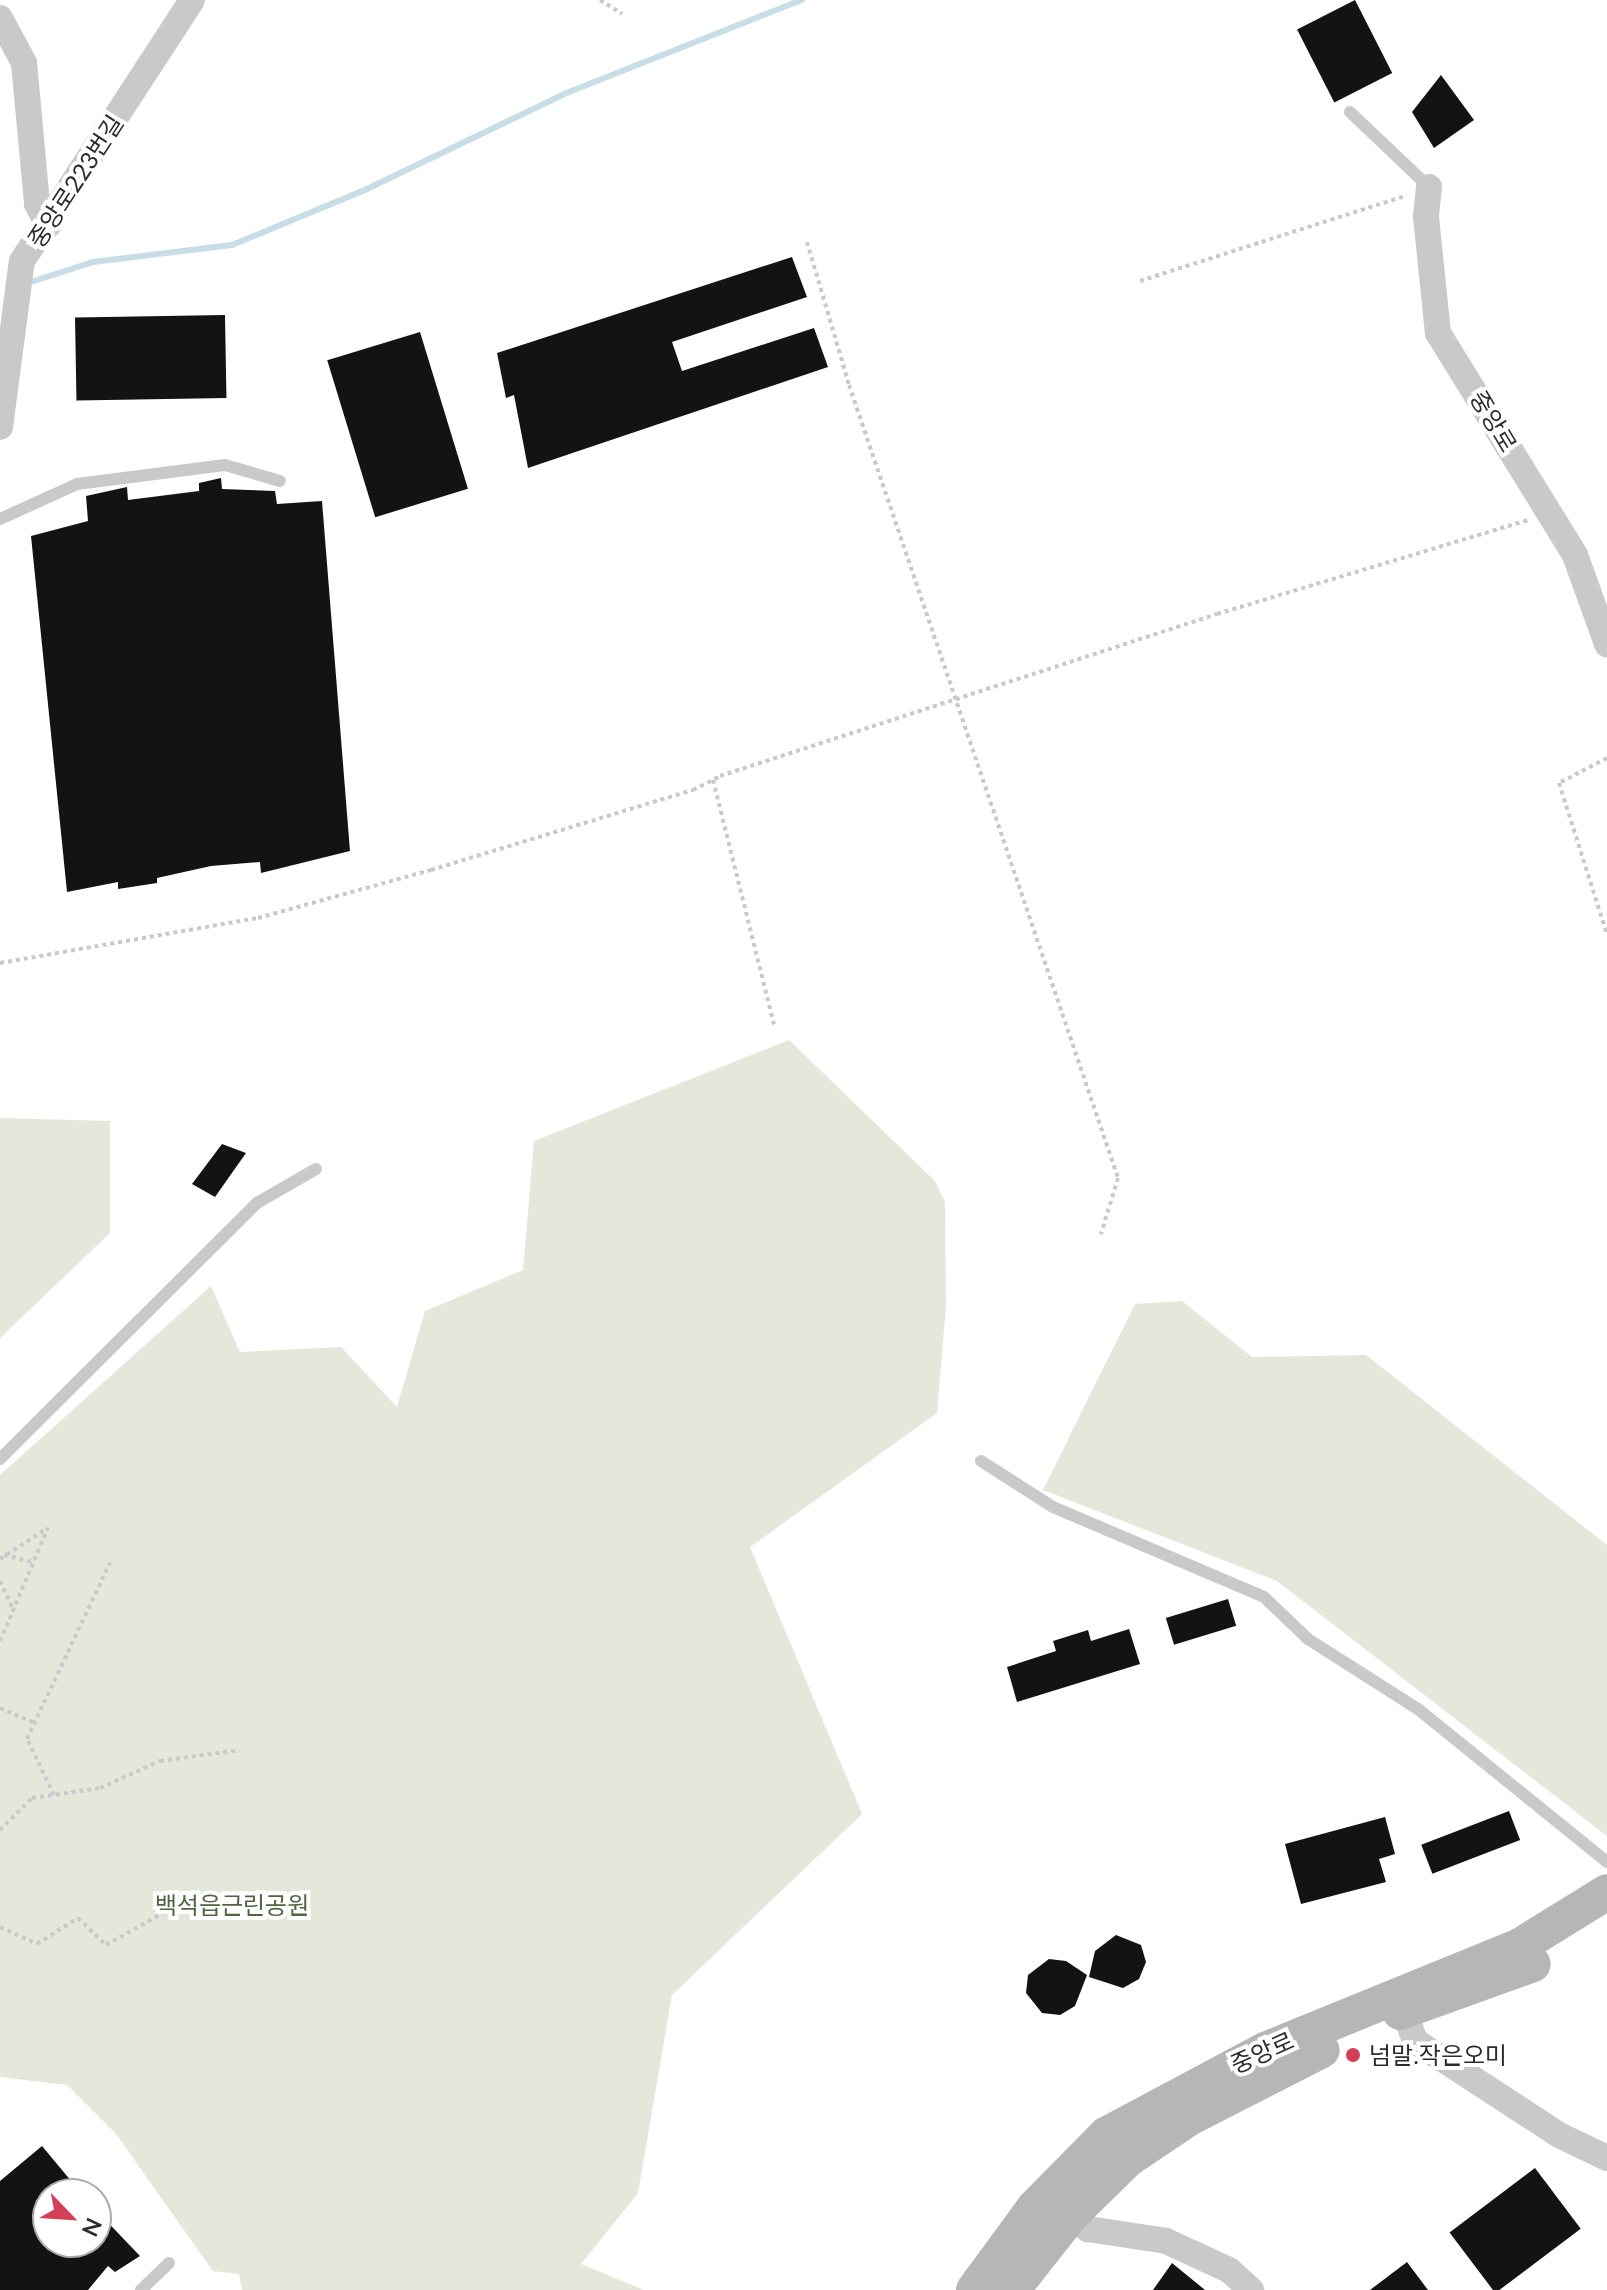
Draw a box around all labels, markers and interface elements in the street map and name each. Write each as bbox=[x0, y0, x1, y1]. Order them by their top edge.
street label: 중앙로223번길 bbox=[21, 109, 129, 253]
street label: 중앙로 bbox=[1465, 385, 1523, 457]
park label: 백석읍근린공원 bbox=[155, 1891, 309, 1919]
street label: 중앙로 bbox=[1226, 2025, 1298, 2079]
place label: 넘말.작은오미 bbox=[1369, 2041, 1507, 2069]
marker: 넘말.작은오미 bbox=[1344, 2046, 1362, 2064]
north arrow bbox=[32, 2178, 112, 2258]
text: N bbox=[77, 2214, 108, 2241]

